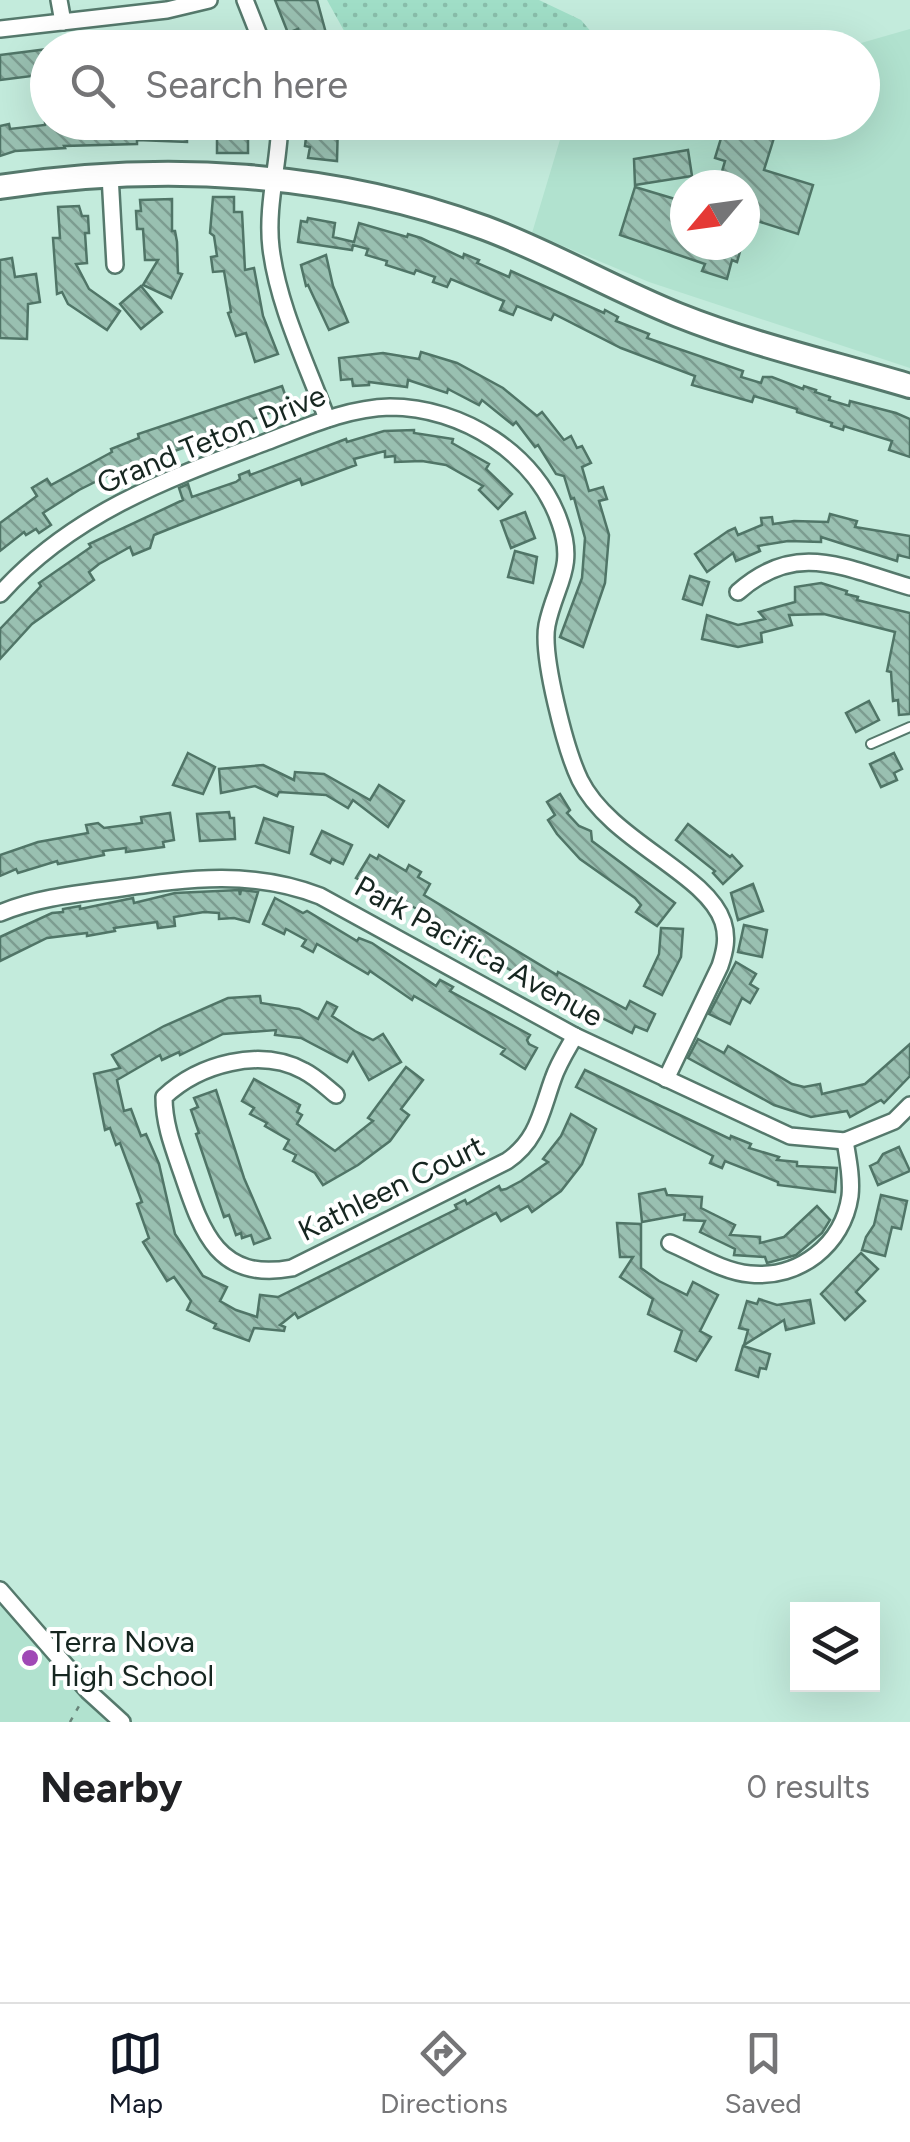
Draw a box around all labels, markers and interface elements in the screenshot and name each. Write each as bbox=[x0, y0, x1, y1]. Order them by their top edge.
search box bbox=[30, 30, 880, 140]
icon: search bbox=[65, 58, 120, 113]
text: Search here bbox=[145, 62, 348, 108]
north arrow bbox=[670, 170, 760, 260]
street label: Grand Teton Drive bbox=[91, 376, 331, 502]
street label: Park Pacifica Avenue bbox=[348, 867, 610, 1035]
street label: Kathleen Court bbox=[292, 1127, 490, 1249]
map controls bbox=[790, 1602, 880, 1692]
button: layers bbox=[790, 1602, 880, 1692]
place label: Terra Nova High School bbox=[50, 1623, 214, 1694]
marker: Terra Nova High School bbox=[19, 1647, 41, 1669]
text: Nearby bbox=[40, 1762, 182, 1813]
text: 0 results bbox=[746, 1768, 870, 1806]
tab: Map bbox=[108, 2026, 163, 2120]
tab: Directions bbox=[380, 2026, 508, 2120]
tab: Saved bbox=[724, 2026, 802, 2120]

